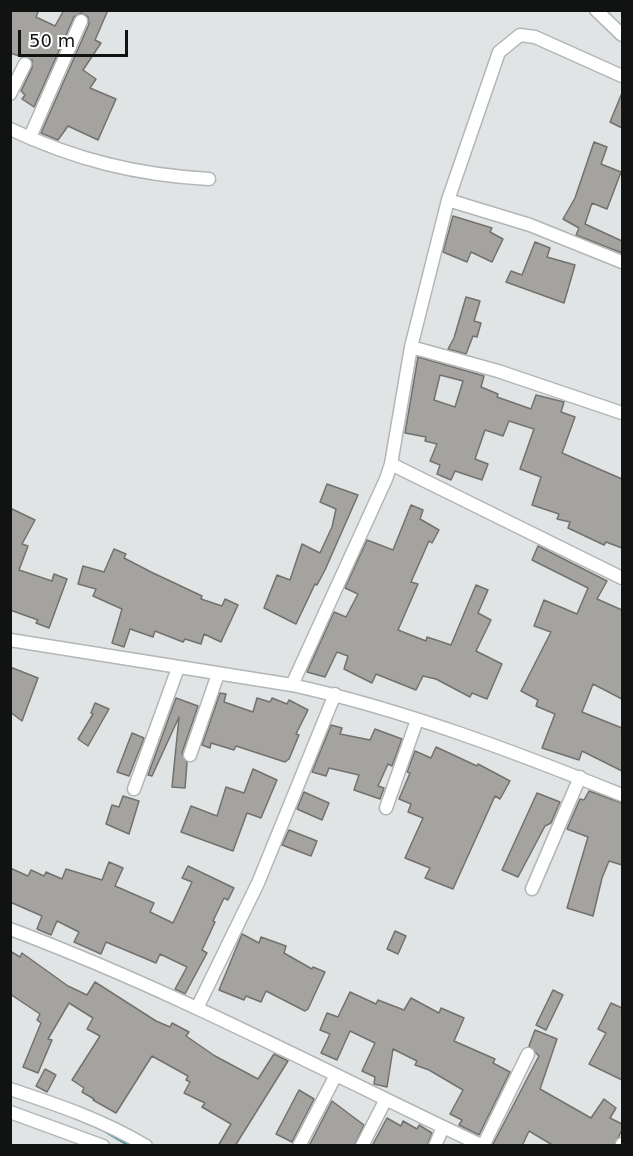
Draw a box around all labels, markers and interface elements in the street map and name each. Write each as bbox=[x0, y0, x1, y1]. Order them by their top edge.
scale bar bbox=[21, 18, 130, 56]
text: 50 m bbox=[29, 30, 75, 51]

